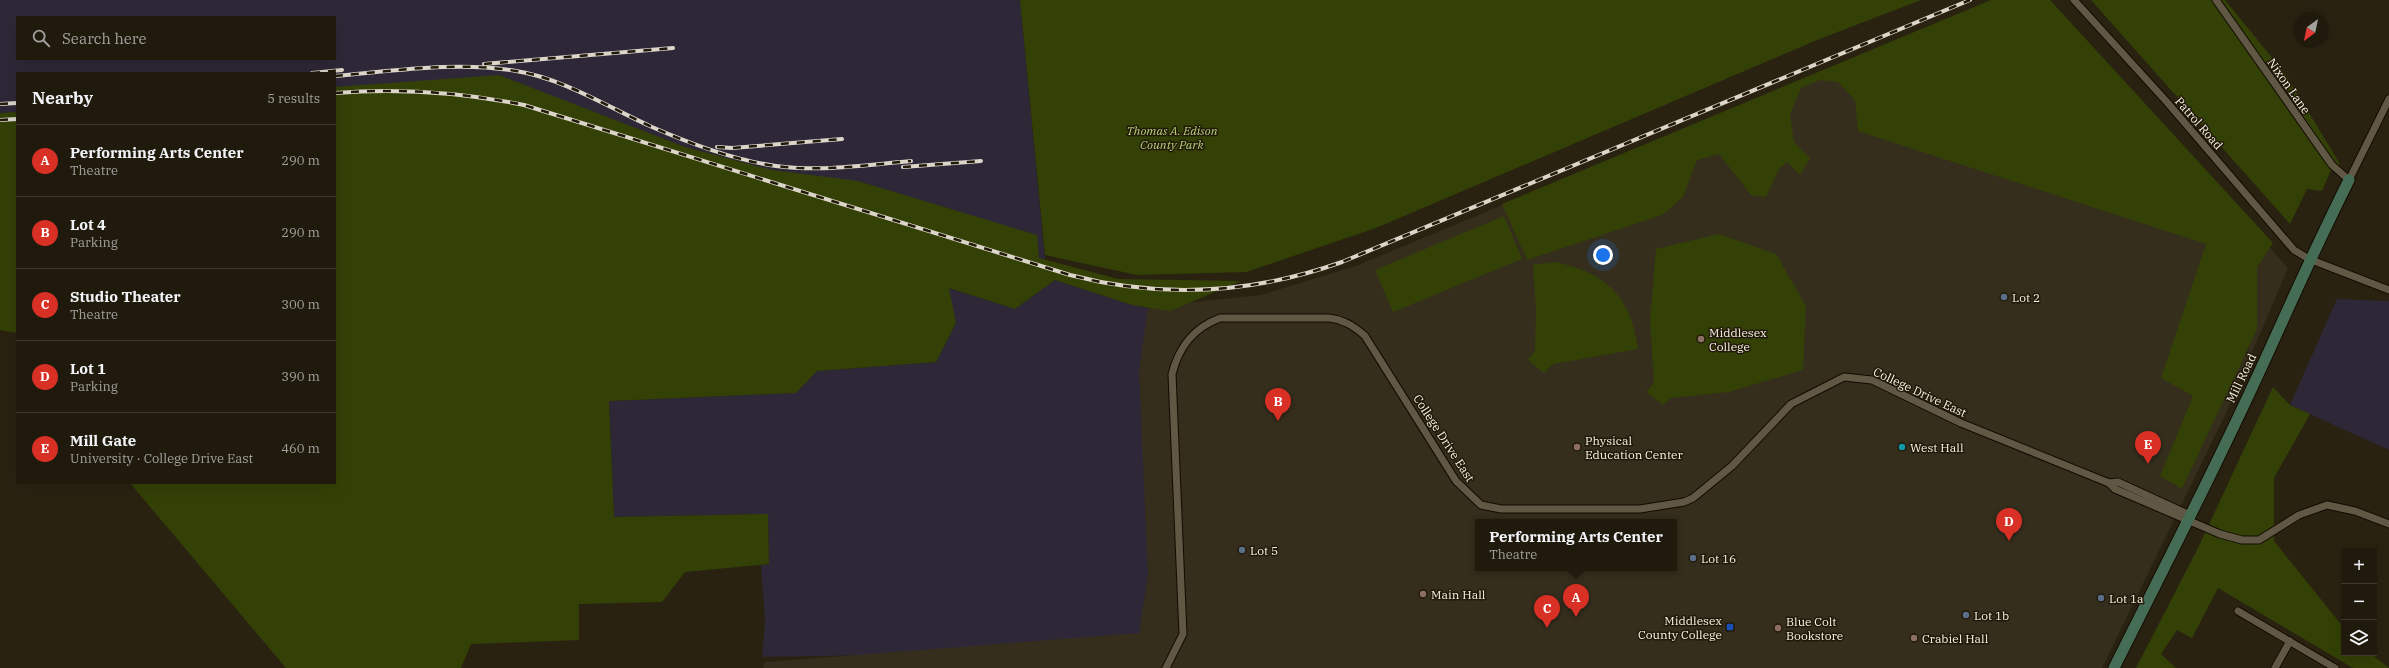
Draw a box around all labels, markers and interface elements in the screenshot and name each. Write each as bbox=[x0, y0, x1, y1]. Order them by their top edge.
north arrow bbox=[2293, 12, 2329, 48]
search box bbox=[16, 16, 336, 60]
icon: search bbox=[30, 27, 52, 49]
text: Search here bbox=[62, 29, 147, 48]
street label: Nixon Lane bbox=[2264, 55, 2314, 117]
text: Nearby bbox=[32, 87, 93, 109]
text: 5 results bbox=[267, 90, 320, 107]
street label: Patrol Road bbox=[2172, 94, 2226, 152]
park label: Thomas A. Edison County Park bbox=[1126, 123, 1218, 152]
text: Performing Arts Center bbox=[70, 143, 244, 162]
text: A bbox=[40, 152, 50, 169]
text: 290 m bbox=[281, 152, 320, 169]
text: Theatre bbox=[70, 162, 118, 179]
text: Lot 4 bbox=[70, 215, 106, 234]
text: B bbox=[40, 224, 50, 241]
text: 290 m bbox=[281, 224, 320, 241]
text: Parking bbox=[70, 234, 118, 251]
your location bbox=[1593, 245, 1613, 265]
text: Studio Theater bbox=[70, 287, 181, 306]
place label: Lot 2 bbox=[2012, 290, 2040, 305]
marker: Lot 2 bbox=[1999, 292, 2009, 302]
text: C bbox=[41, 296, 49, 313]
text: 300 m bbox=[281, 296, 320, 313]
text: Theatre bbox=[70, 306, 118, 323]
place label: Middlesex College bbox=[1709, 325, 1767, 354]
marker: Middlesex College bbox=[1696, 334, 1706, 344]
street label: Mill Road bbox=[2223, 351, 2259, 405]
text: Lot 1 bbox=[70, 359, 106, 378]
street label: College Drive East bbox=[1871, 364, 1969, 420]
text: D bbox=[40, 368, 50, 385]
text: 390 m bbox=[281, 368, 320, 385]
text: Parking bbox=[70, 378, 118, 395]
pin: B bbox=[1265, 388, 1291, 421]
street label: College Drive East bbox=[1410, 392, 1478, 484]
text: Mill Gate bbox=[70, 431, 136, 450]
pin: E bbox=[2135, 431, 2161, 464]
place label: Physical Education Center bbox=[1585, 433, 1684, 462]
text: E bbox=[41, 440, 49, 457]
text: 460 m bbox=[281, 440, 320, 457]
place label: West Hall bbox=[1910, 440, 1964, 455]
marker: Physical Education Center bbox=[1572, 442, 1582, 452]
marker: West Hall bbox=[1897, 442, 1907, 452]
text: University · College Drive East bbox=[70, 450, 253, 467]
pin: D bbox=[1996, 508, 2022, 541]
popup bbox=[1475, 519, 1677, 571]
text: Performing Arts Center bbox=[1489, 527, 1663, 546]
place label: Lot 5 bbox=[1250, 543, 1278, 558]
marker: Lot 5 bbox=[1237, 545, 1247, 555]
text: Theatre bbox=[1489, 546, 1537, 563]
map controls bbox=[2341, 548, 2377, 656]
button: + bbox=[2341, 548, 2377, 584]
place label: Lot 16 bbox=[1701, 551, 1736, 566]
marker: Lot 16 bbox=[1688, 553, 1698, 563]
pin: A bbox=[1563, 584, 1589, 617]
button: − bbox=[2341, 584, 2377, 620]
place label: Main Hall bbox=[1431, 587, 1486, 602]
marker: Main Hall bbox=[1418, 589, 1428, 599]
place label: Lot 1a bbox=[2109, 591, 2144, 606]
marker: Lot 1a bbox=[2096, 593, 2106, 603]
pin: C bbox=[1534, 595, 1560, 628]
place label: Lot 1b bbox=[1974, 608, 2009, 623]
marker: Lot 1b bbox=[1961, 610, 1971, 620]
place label: Middlesex County College bbox=[1638, 613, 1722, 642]
place label: Blue Colt Bookstore bbox=[1786, 614, 1843, 643]
button: layers bbox=[2341, 620, 2377, 656]
marker: Middlesex County College bbox=[1725, 622, 1735, 632]
marker: Blue Colt Bookstore bbox=[1773, 623, 1783, 633]
place label: Crabiel Hall bbox=[1922, 631, 1989, 646]
marker: Crabiel Hall bbox=[1909, 633, 1919, 643]

